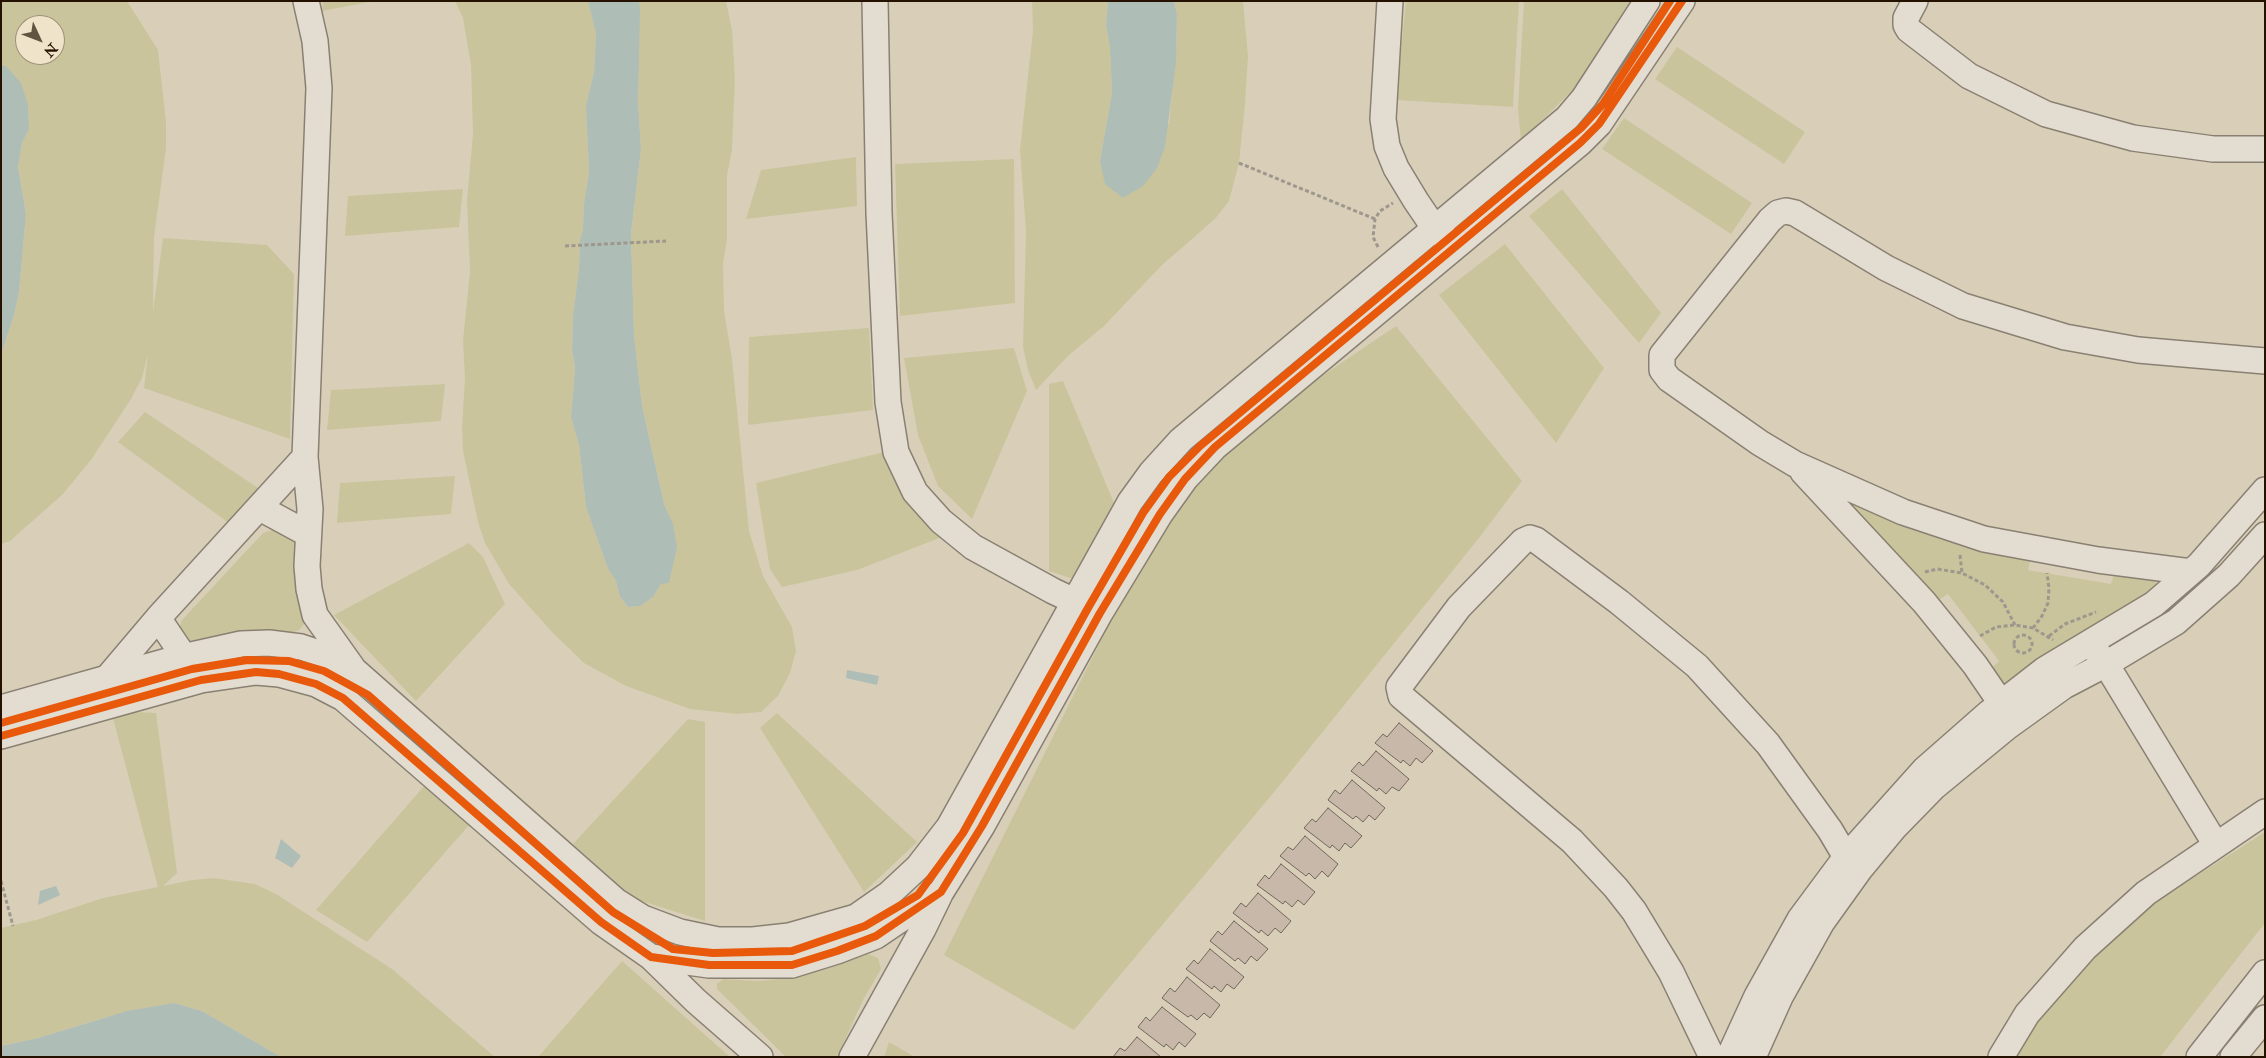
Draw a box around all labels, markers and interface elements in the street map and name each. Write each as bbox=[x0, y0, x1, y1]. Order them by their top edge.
north arrow bbox=[15, 15, 65, 65]
text: N bbox=[40, 39, 61, 60]

